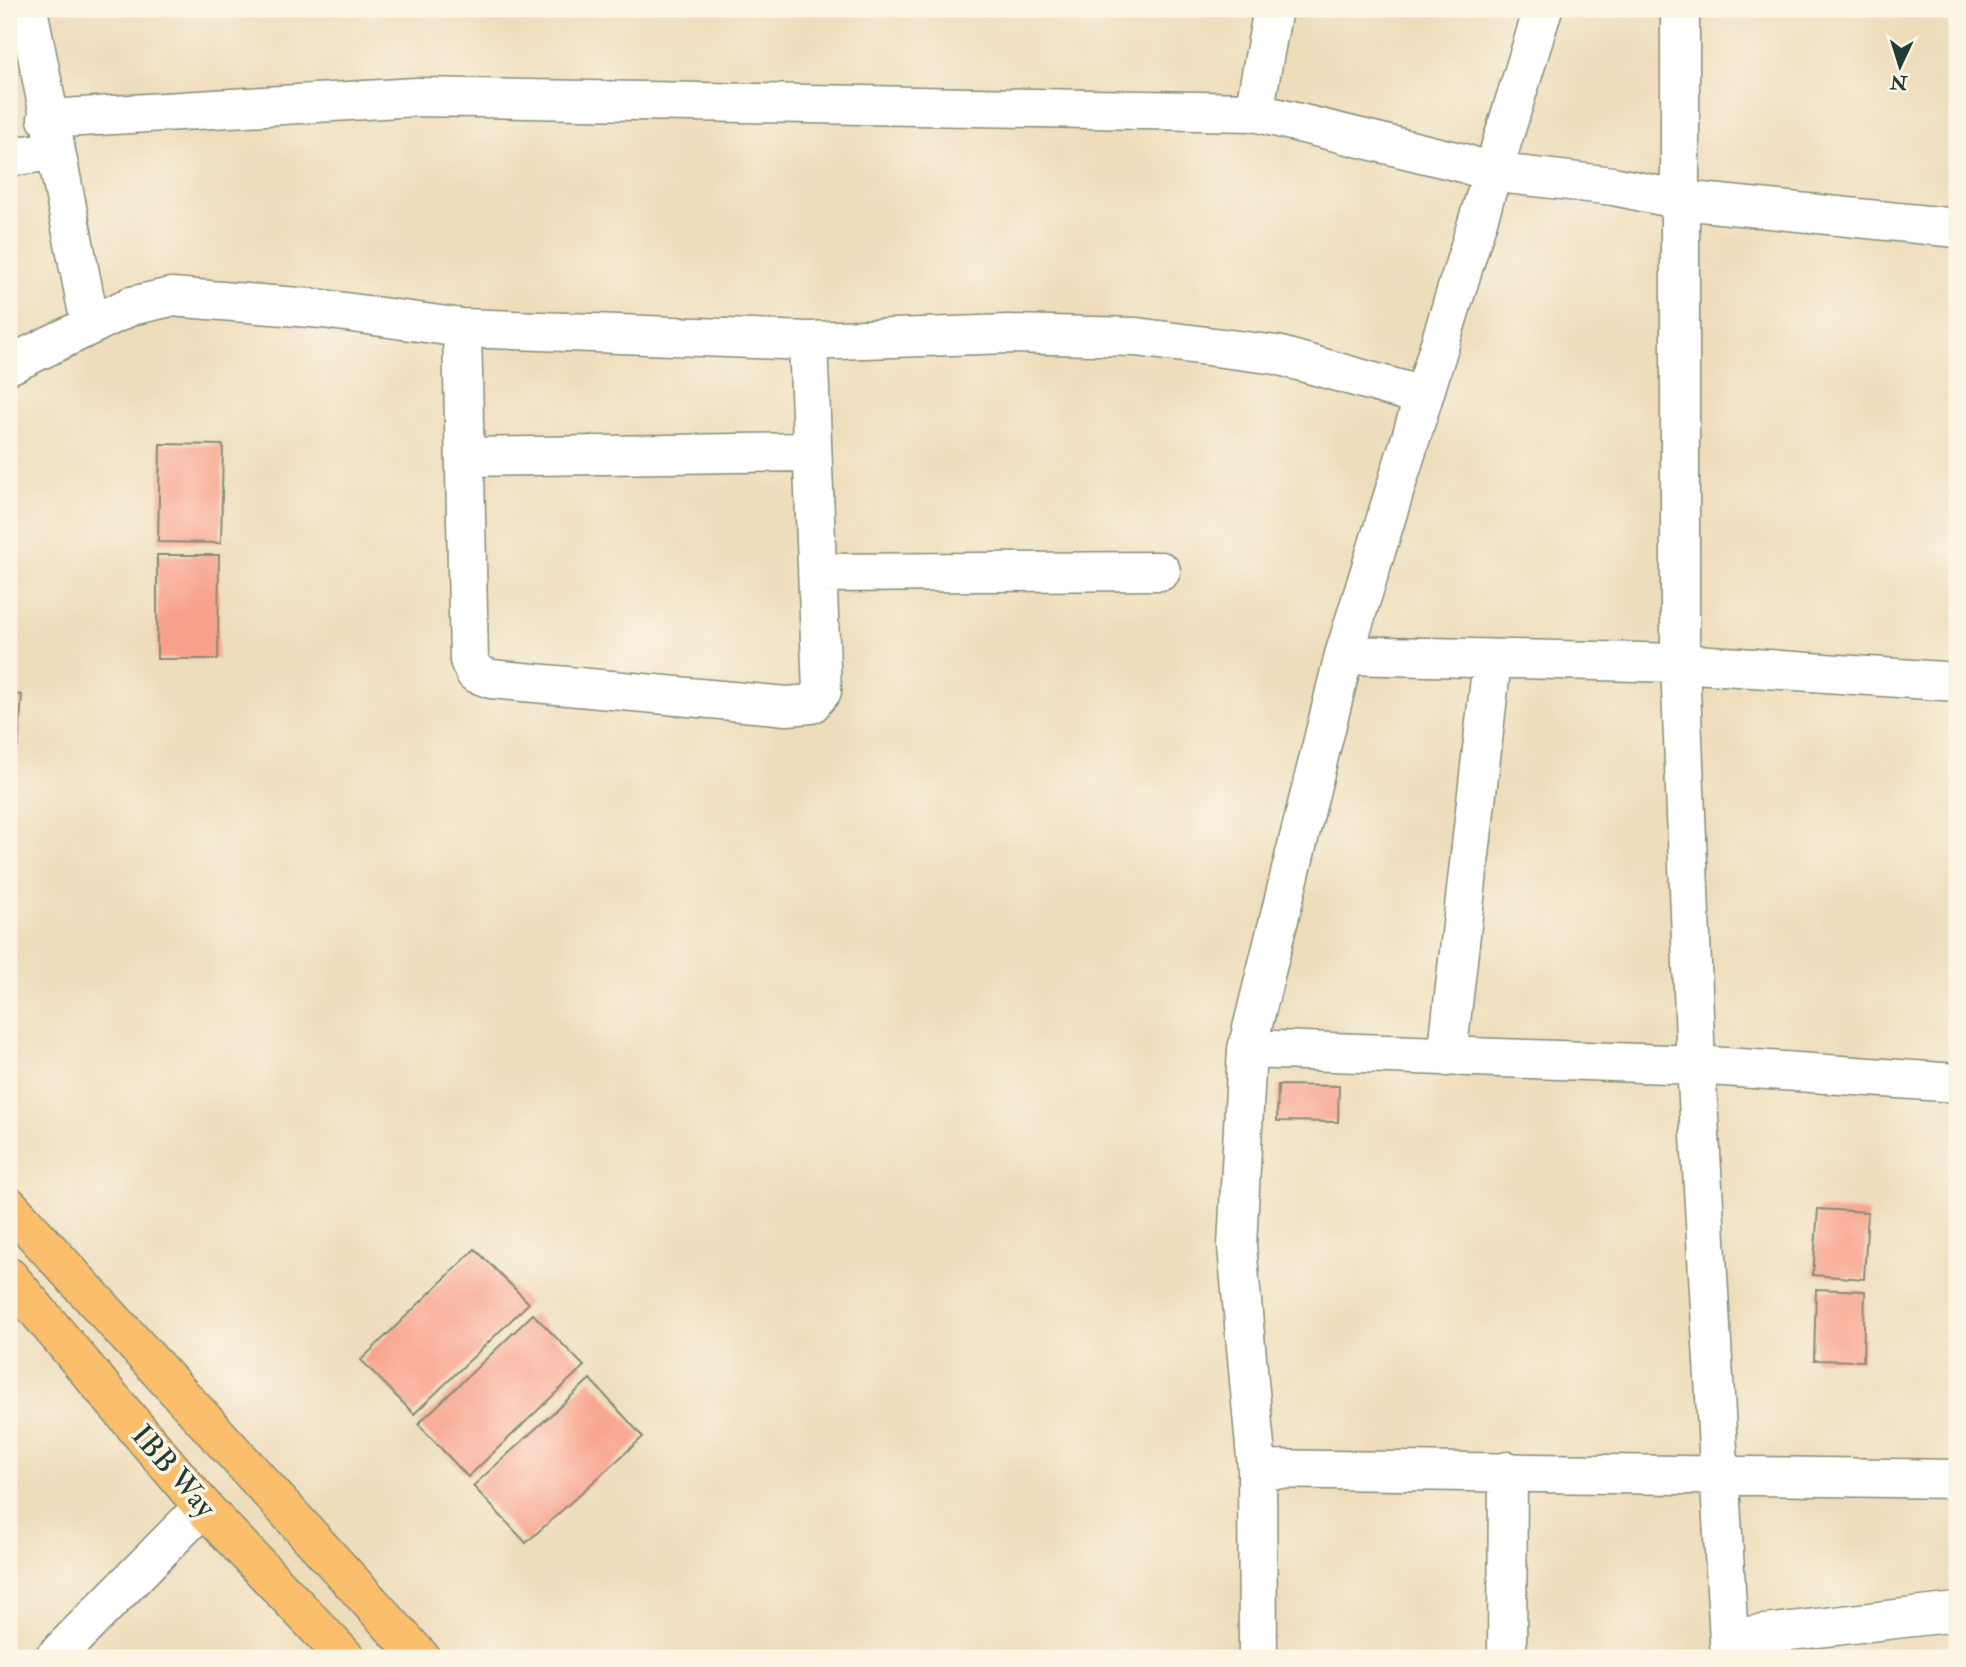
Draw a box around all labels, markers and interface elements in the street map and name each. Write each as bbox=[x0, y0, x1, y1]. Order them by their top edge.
north arrow bbox=[1864, 32, 1934, 102]
text: N bbox=[1889, 69, 1909, 95]
street label: IBB Way bbox=[123, 1417, 224, 1526]

